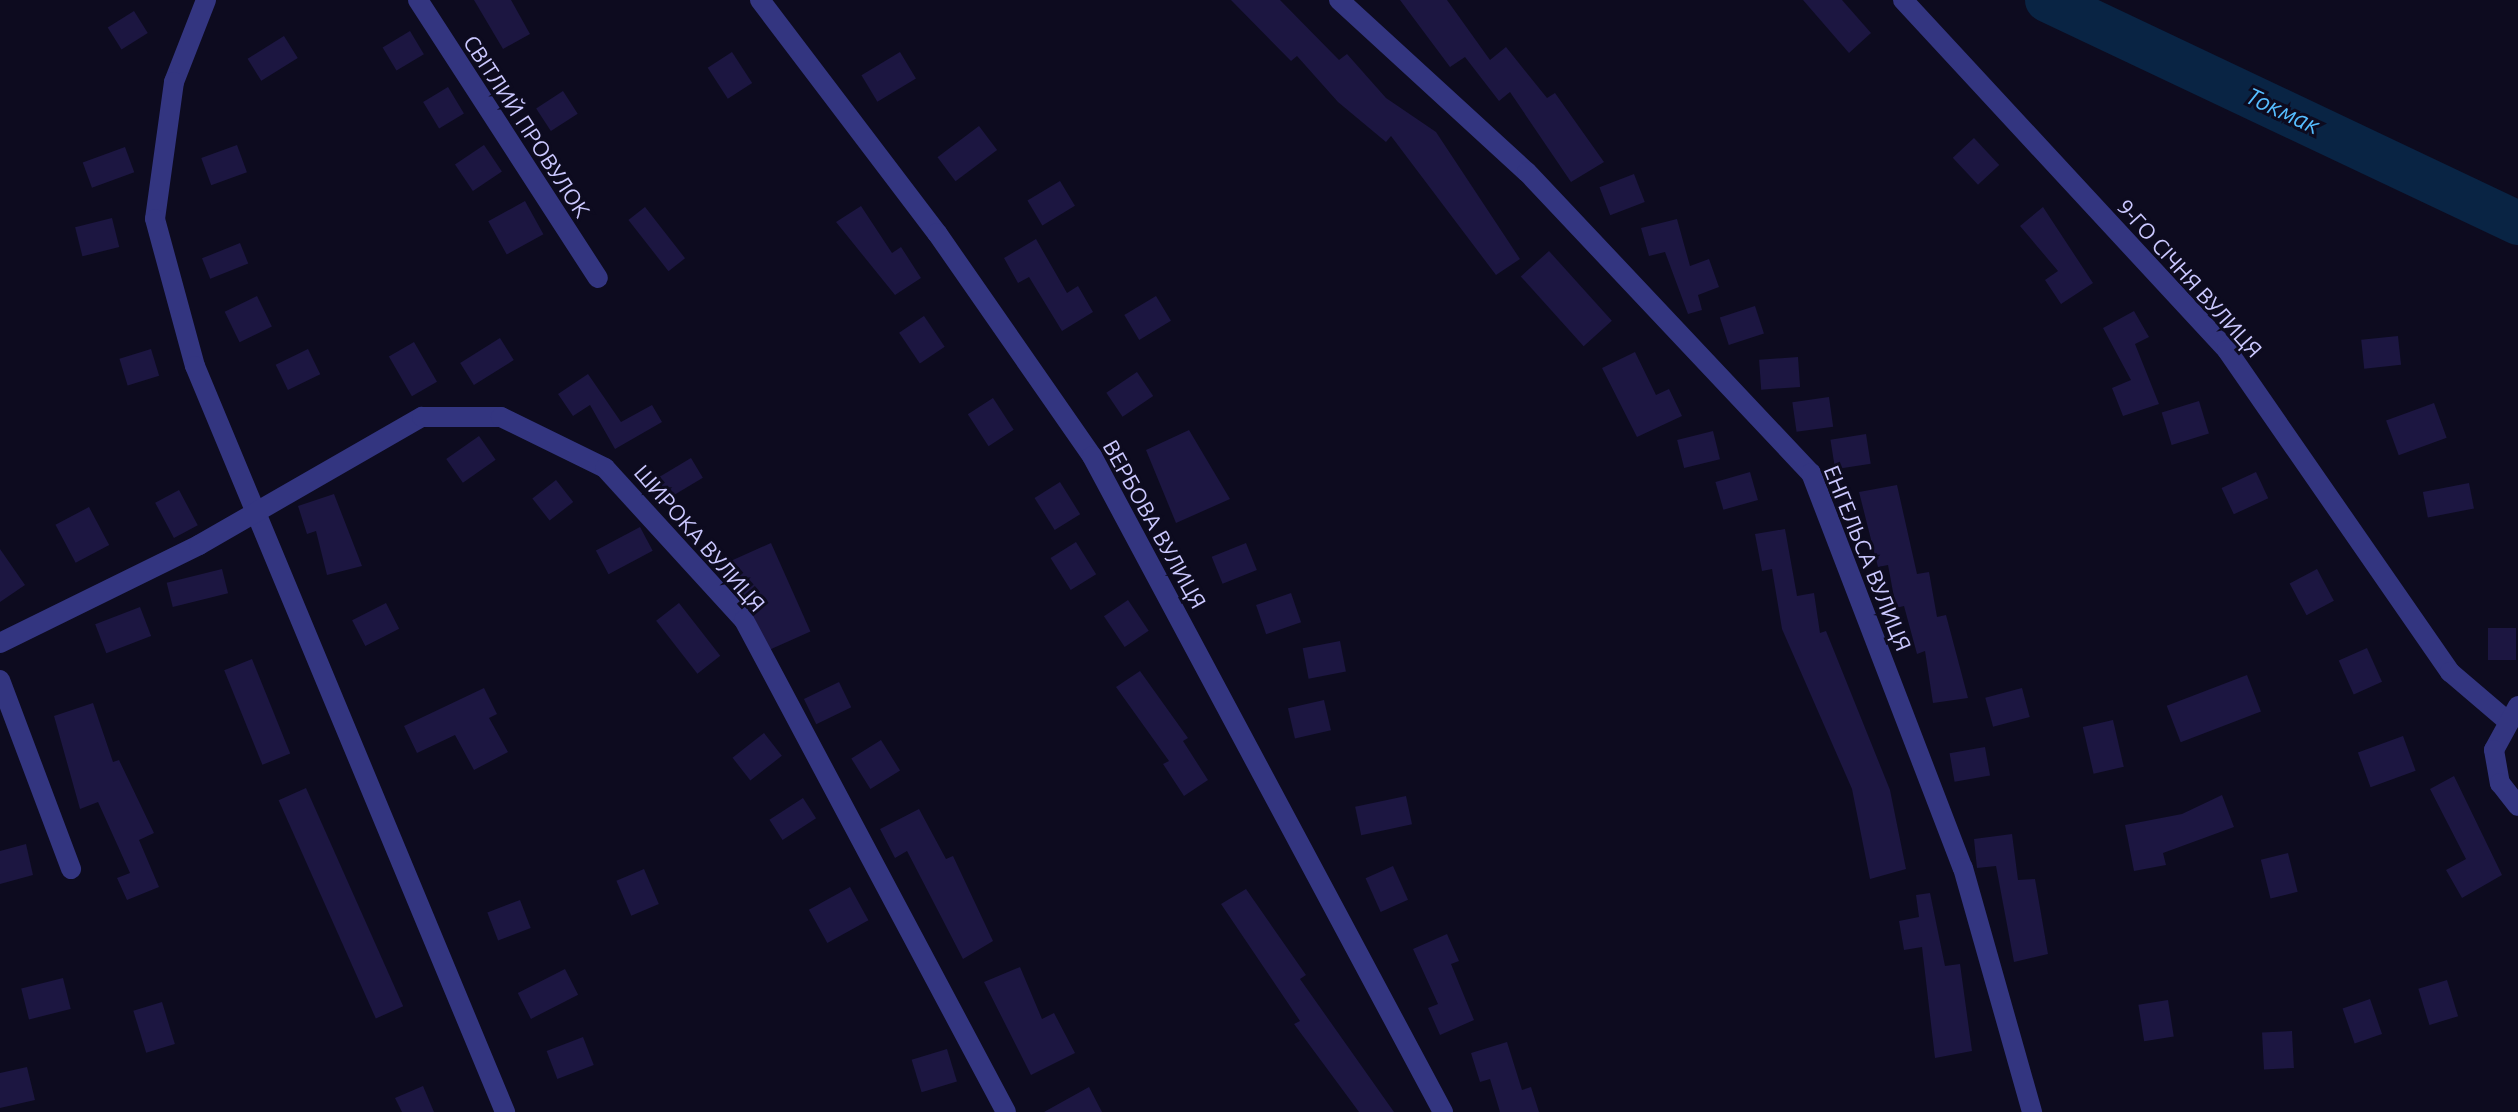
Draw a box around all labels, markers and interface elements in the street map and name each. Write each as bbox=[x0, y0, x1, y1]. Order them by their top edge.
street label: СВІТЛИЙ ПРОВУЛОК bbox=[458, 30, 596, 222]
water label: Токмак bbox=[2241, 81, 2325, 141]
street label: 9-ГО СІЧНЯ ВУЛИЦЯ bbox=[2112, 194, 2268, 362]
street label: ВЕРБОВА ВУЛИЦЯ bbox=[1098, 435, 1212, 613]
street label: ШИРОКА ВУЛИЦЯ bbox=[629, 459, 771, 617]
street label: ЕНГЕЛЬСА ВУЛИЦЯ bbox=[1819, 461, 1917, 655]

